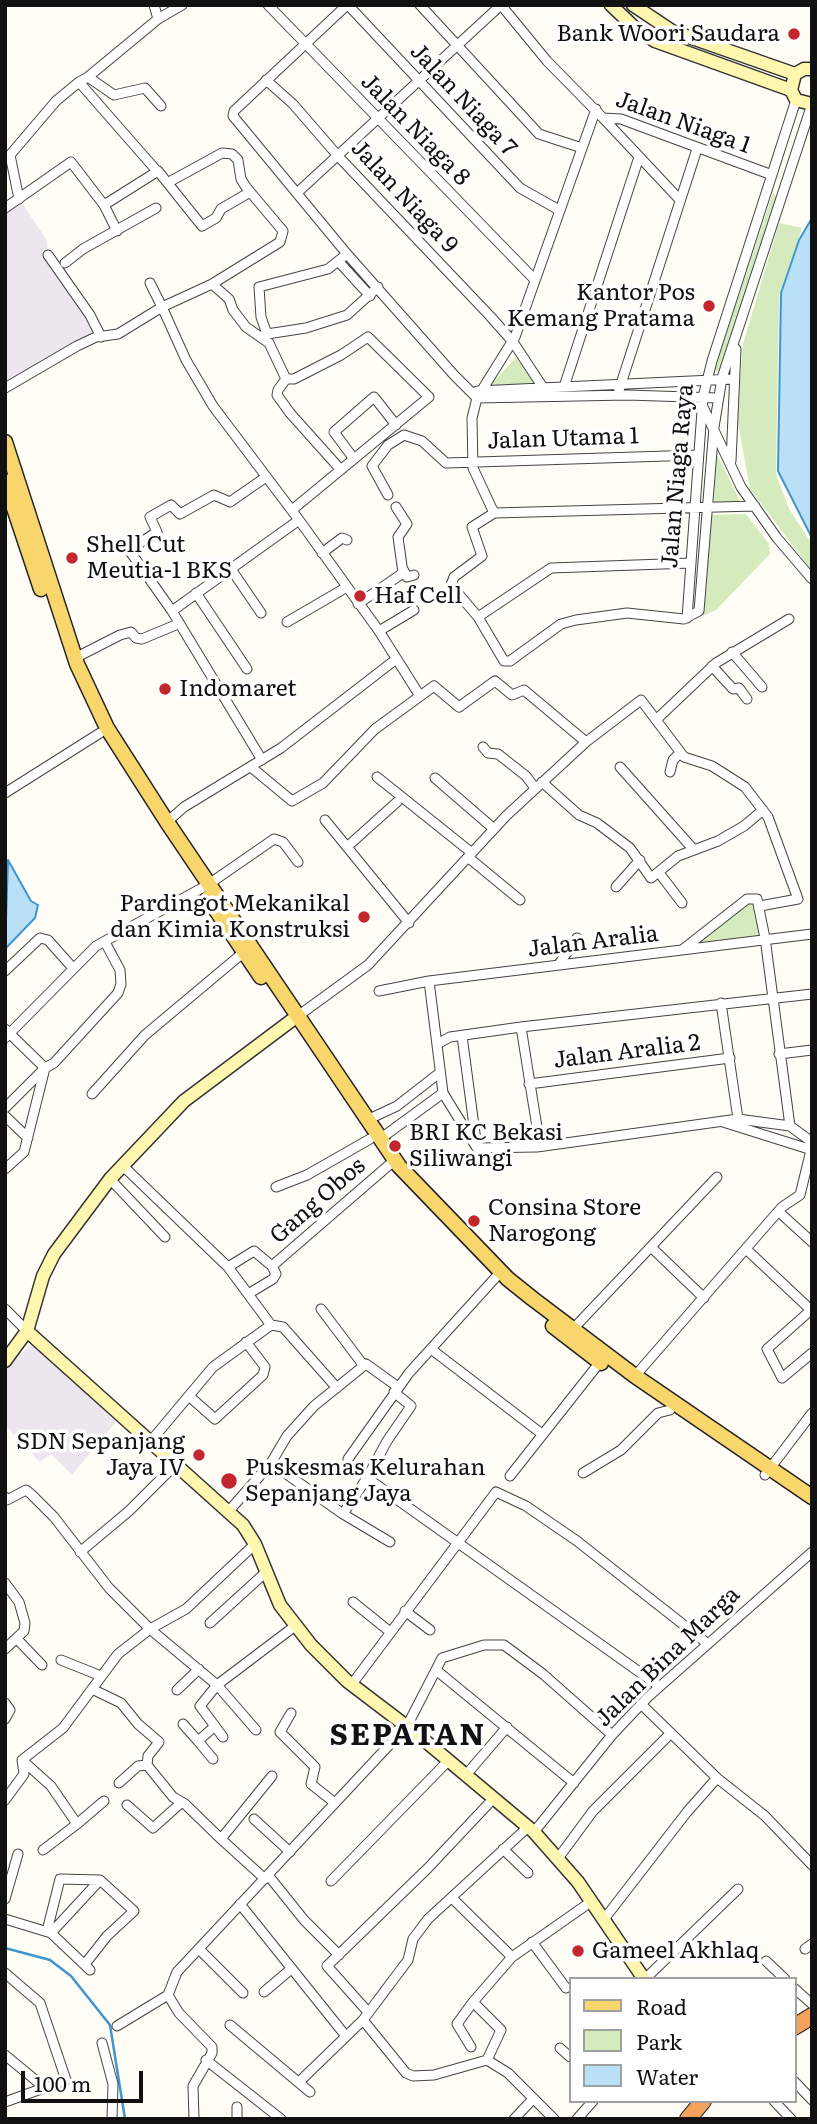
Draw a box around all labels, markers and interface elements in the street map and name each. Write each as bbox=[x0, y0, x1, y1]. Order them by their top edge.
place label: Bank Woori Saudara bbox=[556, 20, 780, 48]
marker: Bank Woori Saudara bbox=[786, 26, 802, 42]
street label: Jalan Niaga 7 bbox=[404, 38, 522, 162]
street label: Jalan Niaga 8 bbox=[355, 68, 475, 192]
street label: Jalan Niaga 1 bbox=[612, 86, 754, 160]
street label: Jalan Niaga 9 bbox=[345, 135, 463, 259]
place label: Kantor Pos Kemang Pratama bbox=[507, 279, 695, 333]
marker: Kantor Pos Kemang Pratama bbox=[701, 298, 717, 314]
street label: Jalan Niaga Raya bbox=[656, 383, 700, 569]
street label: Jalan Utama 1 bbox=[487, 423, 639, 455]
place label: Shell Cut Meutia-1 BKS bbox=[86, 531, 232, 585]
marker: Shell Cut Meutia-1 BKS bbox=[64, 550, 80, 566]
place label: Haf Cell bbox=[374, 582, 462, 610]
marker: Haf Cell bbox=[352, 588, 368, 604]
place label: Indomaret bbox=[179, 675, 297, 703]
marker: Indomaret bbox=[157, 681, 173, 697]
place label: Pardingot Mekanikal dan Kimia Konstruksi bbox=[110, 890, 350, 944]
marker: Pardingot Mekanikal dan Kimia Konstruksi bbox=[356, 909, 372, 925]
street label: Jalan Aralia bbox=[526, 920, 660, 964]
street label: Jalan Aralia 2 bbox=[552, 1029, 702, 1075]
place label: BRI KC Bekasi Siliwangi bbox=[409, 1119, 563, 1173]
marker: BRI KC Bekasi Siliwangi bbox=[387, 1138, 403, 1154]
street label: Gang Obos bbox=[265, 1152, 371, 1250]
place label: Consina Store Narogong bbox=[488, 1194, 641, 1248]
marker: Consina Store Narogong bbox=[466, 1213, 482, 1229]
place label: SDN Sepanjang Jaya IV bbox=[16, 1428, 185, 1482]
marker: SDN Sepanjang Jaya IV bbox=[191, 1447, 207, 1463]
place label: Puskesmas Kelurahan Sepanjang Jaya bbox=[245, 1454, 485, 1508]
marker: Puskesmas Kelurahan Sepanjang Jaya bbox=[219, 1471, 239, 1491]
street label: Jalan Bina Marga bbox=[590, 1581, 746, 1733]
district label: SEPATAN bbox=[330, 1718, 486, 1754]
place label: Gameel Akhlaq bbox=[592, 1937, 759, 1965]
marker: Gameel Akhlaq bbox=[570, 1943, 586, 1959]
legend bbox=[568, 1977, 796, 2103]
text: Road bbox=[636, 1990, 687, 2021]
text: Park bbox=[636, 2025, 682, 2056]
scale bar bbox=[24, 2058, 147, 2102]
text: Water bbox=[636, 2060, 698, 2091]
text: 100 m bbox=[34, 2067, 91, 2098]

